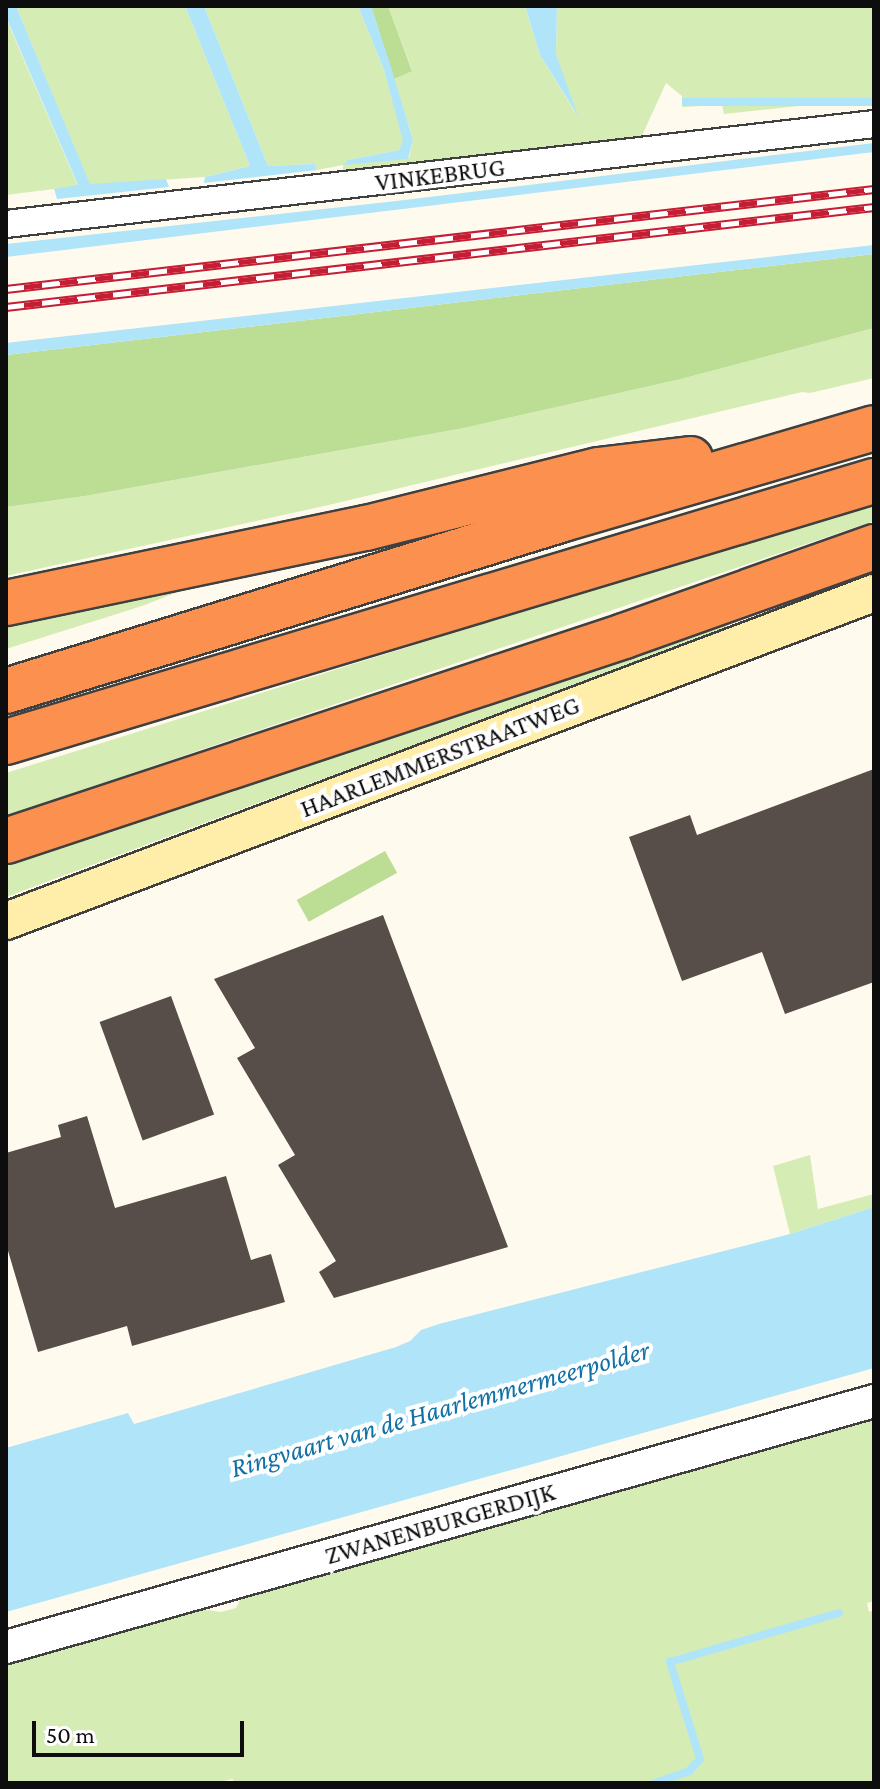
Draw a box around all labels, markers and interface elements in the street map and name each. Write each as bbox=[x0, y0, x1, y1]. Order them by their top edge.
street label: VINKEBRUG bbox=[373, 152, 507, 198]
street label: HAARLEMMERSTRAATWEG bbox=[296, 689, 584, 825]
water label: Ringvaart van de Haarlemmermeerpolder bbox=[227, 1333, 653, 1485]
street label: ZWANENBURGERDIJK bbox=[322, 1476, 558, 1572]
scale bar bbox=[36, 1705, 248, 1755]
text: 50 m bbox=[46, 1721, 95, 1748]

